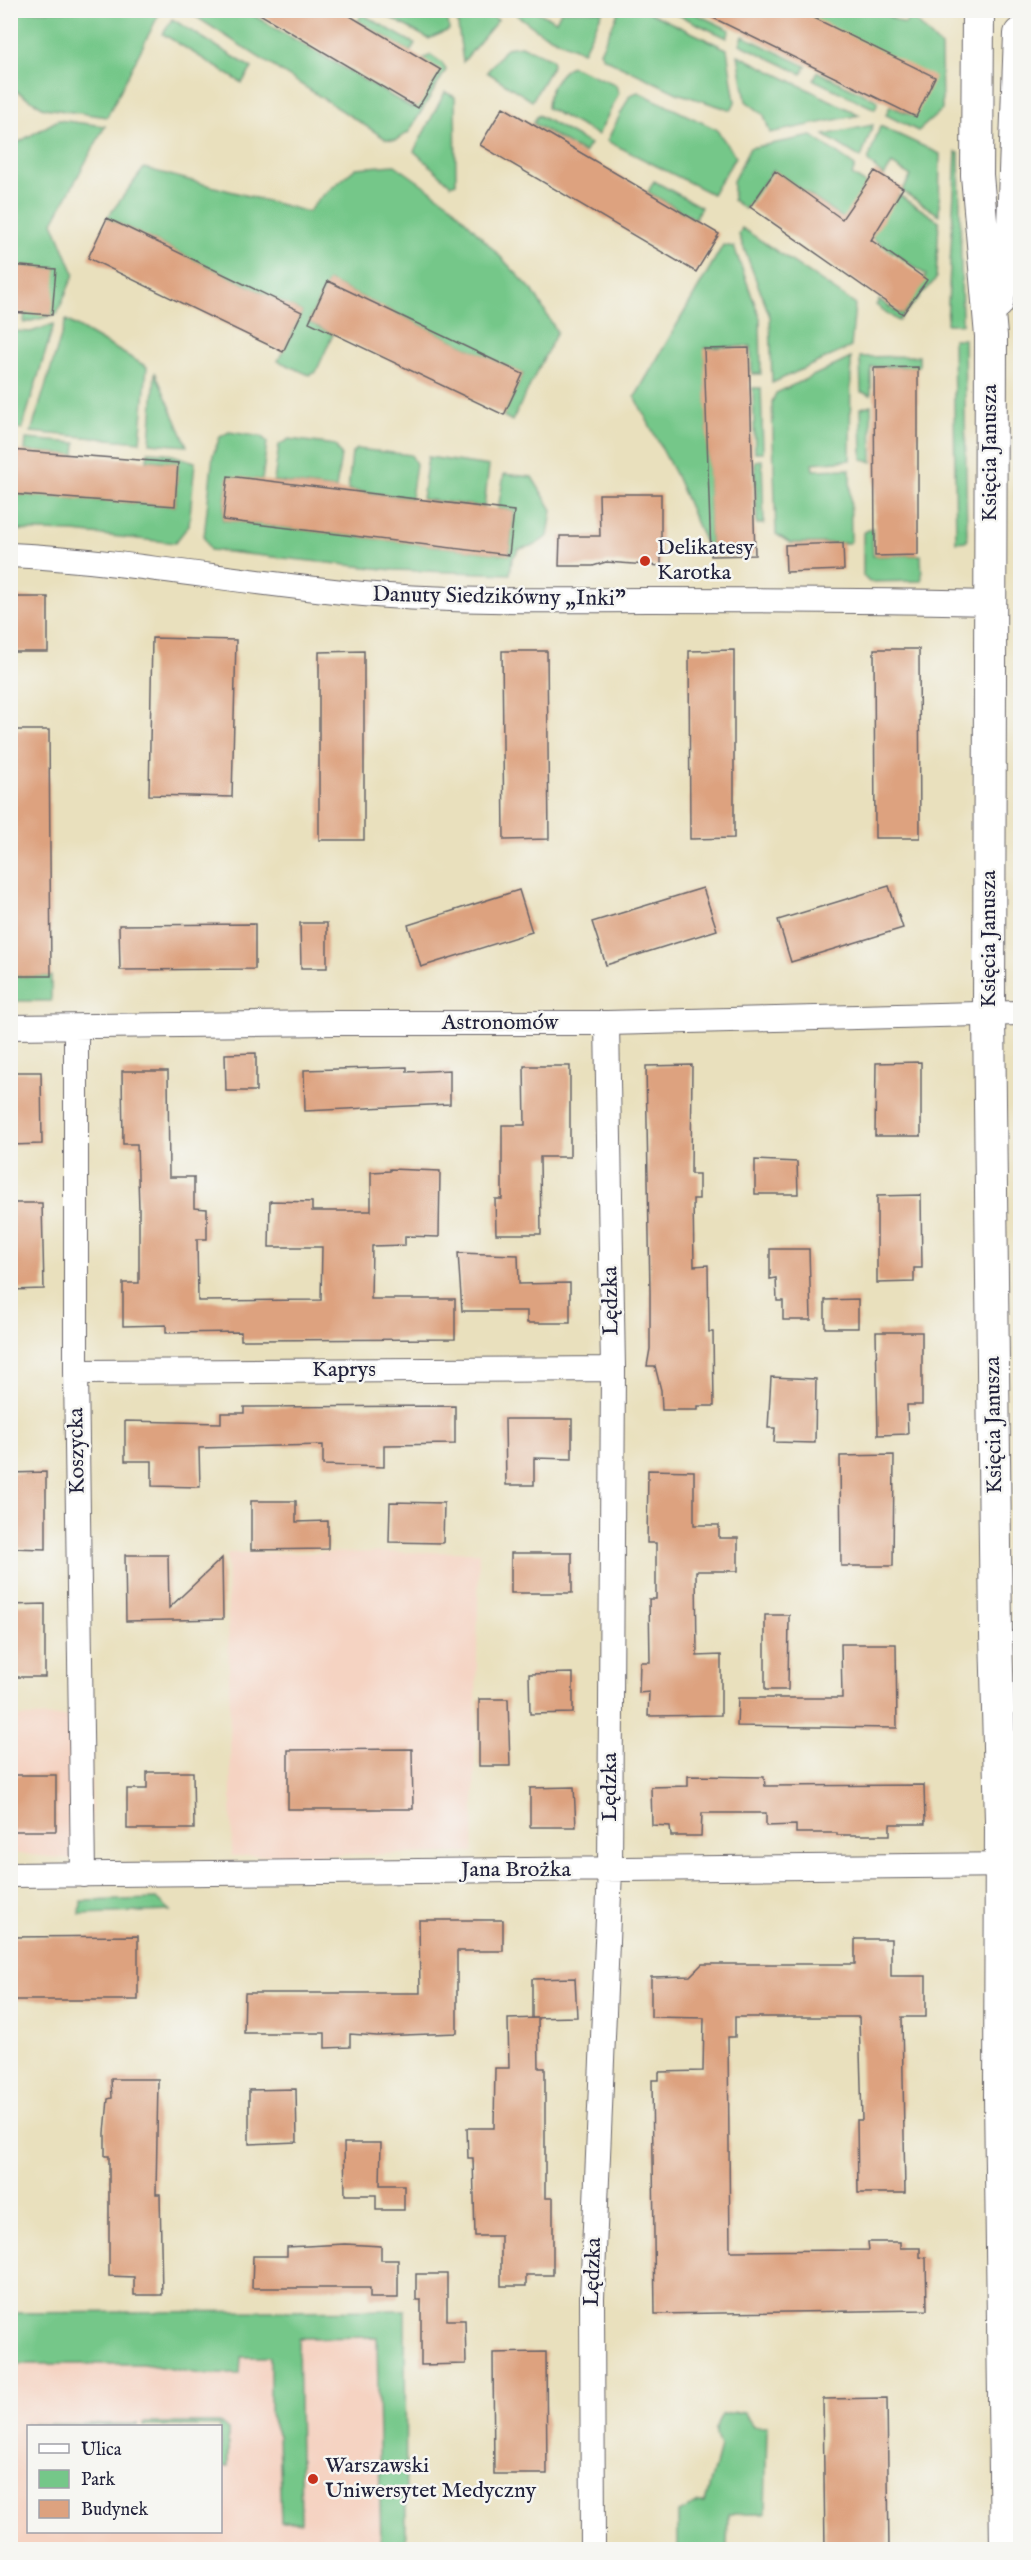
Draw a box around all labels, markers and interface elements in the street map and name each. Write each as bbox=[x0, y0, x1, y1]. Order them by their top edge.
street label: Księcia Janusza bbox=[976, 384, 1004, 522]
place label: Delikatesy Karotka bbox=[657, 534, 754, 587]
marker: Delikatesy Karotka bbox=[638, 554, 652, 568]
street label: Danuty Siedzikówny „Inki” bbox=[372, 581, 626, 613]
street label: Księcia Janusza bbox=[975, 870, 1003, 1008]
street label: Astronomów bbox=[441, 1009, 559, 1037]
street label: Lędzka bbox=[596, 1266, 626, 1336]
street label: Kaprys bbox=[312, 1356, 376, 1384]
street label: Księcia Janusza bbox=[979, 1356, 1009, 1494]
street label: Koszycka bbox=[62, 1407, 92, 1495]
street label: Lędzka bbox=[596, 1752, 624, 1822]
street label: Jana Brożka bbox=[458, 1856, 571, 1884]
street label: Lędzka bbox=[578, 2236, 608, 2307]
legend bbox=[27, 2425, 222, 2533]
text: Ulica bbox=[81, 2439, 122, 2462]
place label: Warszawski Uniwersytet Medyczny bbox=[325, 2452, 537, 2505]
text: Park bbox=[81, 2469, 116, 2492]
marker: Warszawski Uniwersytet Medyczny bbox=[306, 2472, 320, 2486]
text: Budynek bbox=[81, 2499, 148, 2522]

